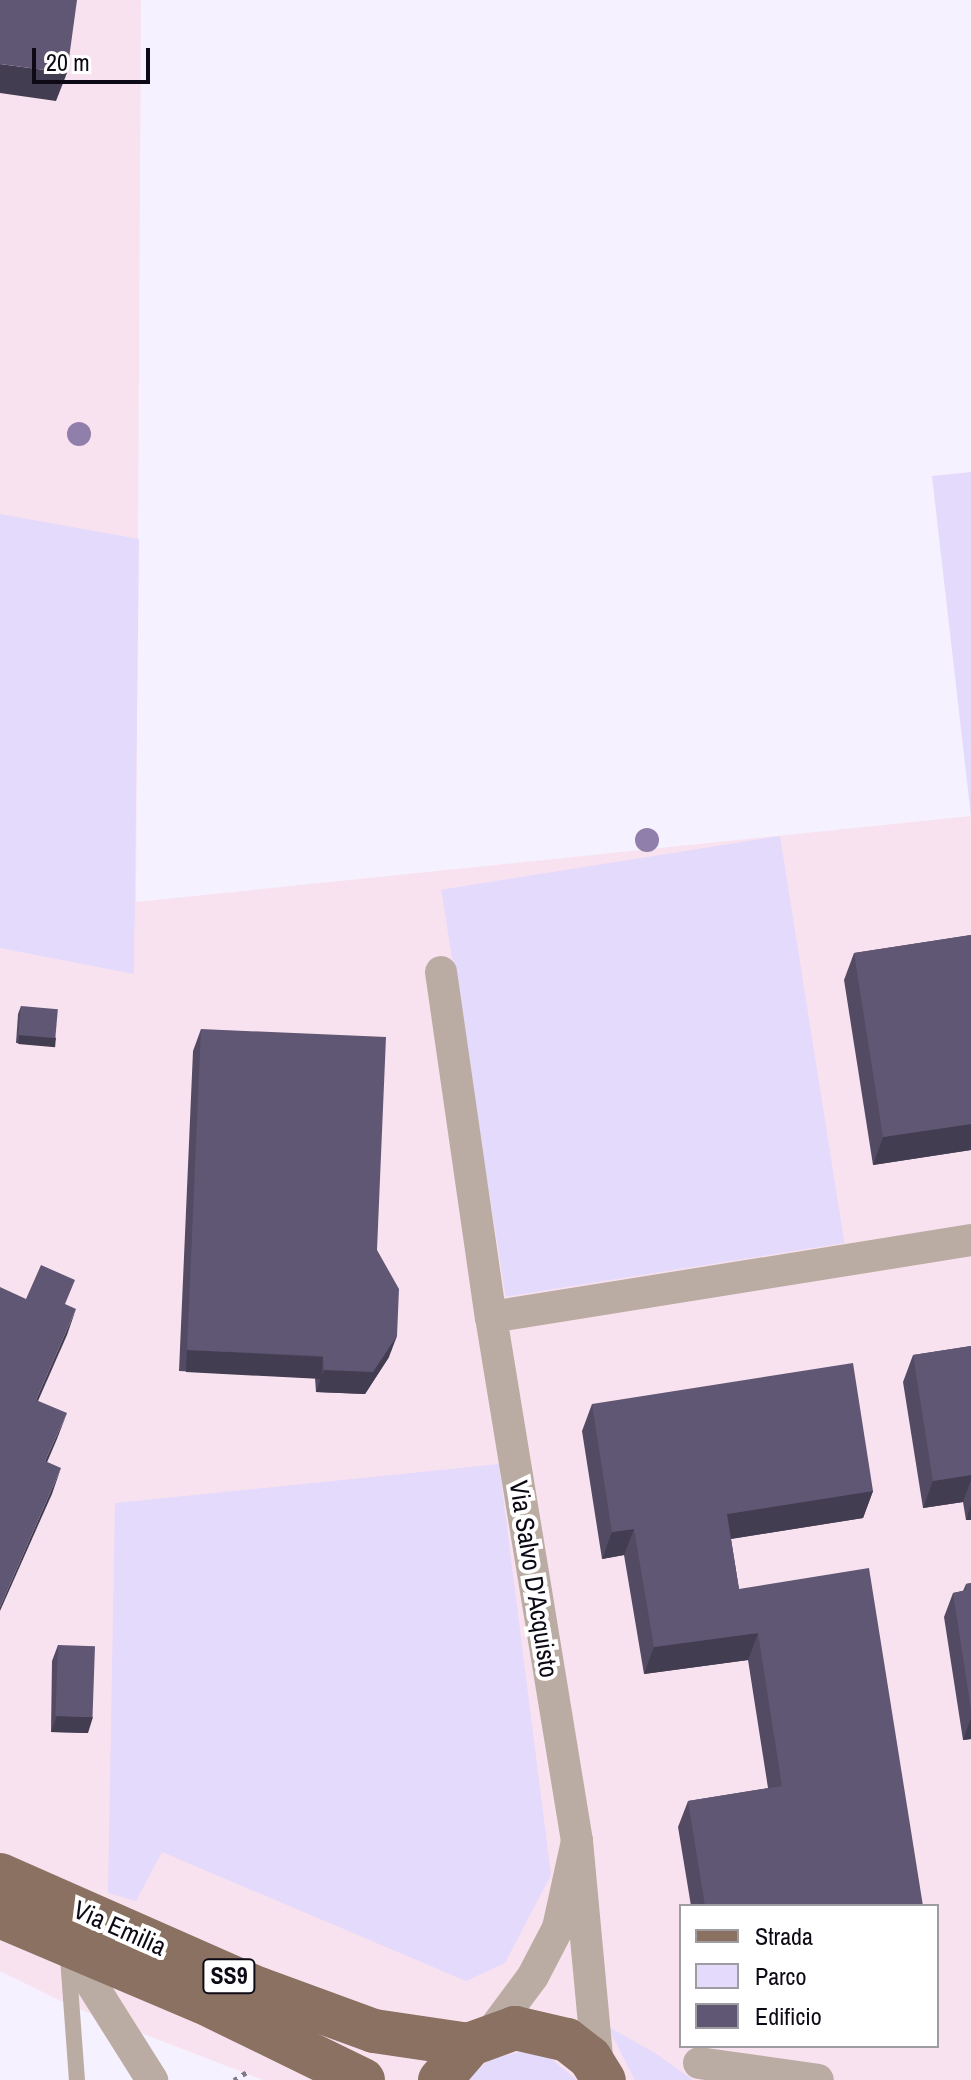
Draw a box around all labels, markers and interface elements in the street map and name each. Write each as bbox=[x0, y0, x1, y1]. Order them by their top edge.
scale bar bbox=[36, 32, 154, 82]
text: 20 m bbox=[46, 46, 90, 78]
street label: Via Salvo D'Acquisto bbox=[503, 1478, 565, 1680]
street label: Via Emilia bbox=[69, 1894, 171, 1962]
legend bbox=[679, 1904, 939, 2048]
text: Strada bbox=[755, 1920, 813, 1952]
road number: SS9 bbox=[201, 1956, 257, 1996]
text: Parco bbox=[755, 1960, 806, 1992]
text: Edificio bbox=[755, 2000, 822, 2032]

